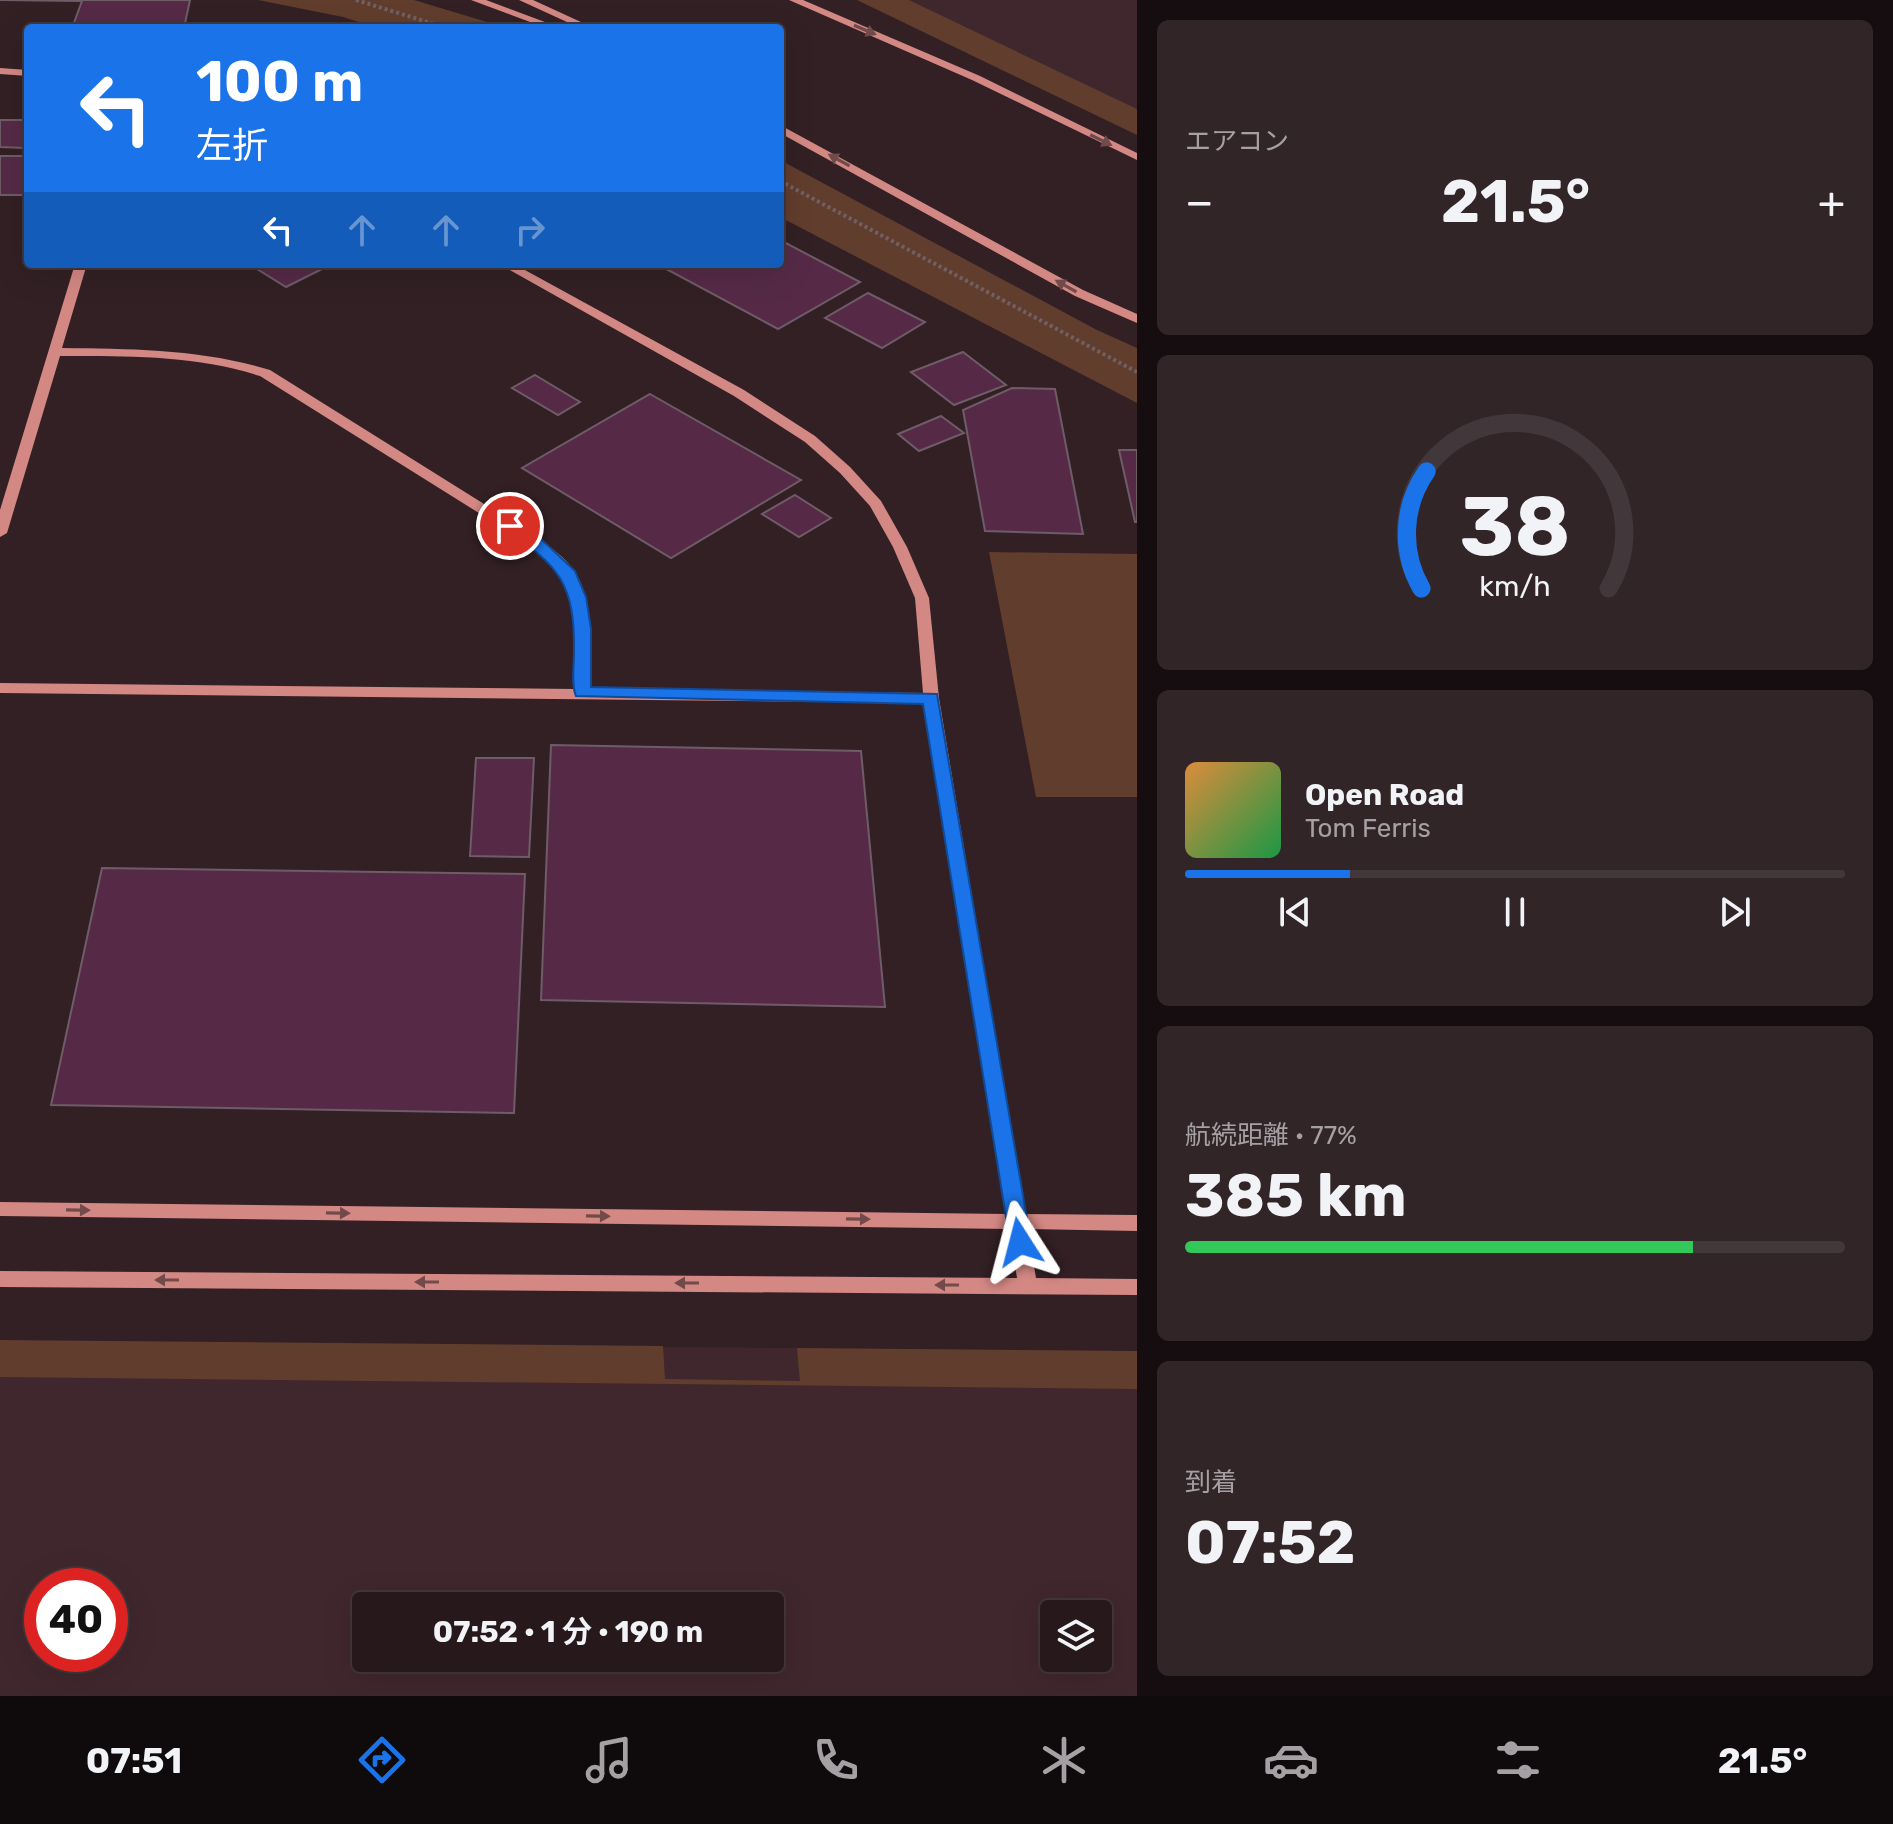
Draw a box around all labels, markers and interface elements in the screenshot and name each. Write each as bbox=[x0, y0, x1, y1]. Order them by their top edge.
one-way arrow bbox=[854, 24, 877, 37]
text: 100 m bbox=[196, 49, 363, 115]
icon: left bbox=[64, 56, 168, 160]
text: 左折 bbox=[196, 124, 268, 167]
text: エアコン bbox=[1185, 126, 1289, 157]
one-way arrow bbox=[1090, 133, 1113, 147]
one-way arrow bbox=[827, 154, 850, 167]
text: 21.5° bbox=[1441, 166, 1590, 237]
text: − bbox=[1185, 176, 1214, 228]
text: + bbox=[1818, 176, 1845, 228]
icon: left bbox=[256, 208, 300, 252]
icon: ahead bbox=[340, 208, 384, 252]
icon: ahead bbox=[424, 208, 468, 252]
icon: right bbox=[508, 208, 552, 252]
one-way arrow bbox=[1055, 279, 1077, 293]
text: 38 bbox=[1459, 476, 1571, 575]
pin bbox=[476, 492, 544, 560]
icon: arrive bbox=[488, 504, 532, 548]
text: km/h bbox=[1479, 569, 1551, 603]
text: Open Road bbox=[1305, 777, 1464, 813]
text: Tom Ferris bbox=[1305, 813, 1431, 844]
icon: previous bbox=[1273, 890, 1317, 934]
icon: pause bbox=[1493, 890, 1537, 934]
icon: next bbox=[1713, 890, 1757, 934]
text: 航続距離 · 77% bbox=[1185, 1120, 1357, 1151]
text: 385 km bbox=[1185, 1160, 1407, 1231]
position arrow bbox=[978, 1200, 1062, 1284]
one-way arrow bbox=[66, 1204, 91, 1216]
one-way arrow bbox=[326, 1207, 351, 1219]
one-way arrow bbox=[586, 1210, 611, 1222]
one-way arrow bbox=[846, 1213, 871, 1226]
one-way arrow bbox=[154, 1274, 179, 1286]
one-way arrow bbox=[414, 1276, 439, 1288]
one-way arrow bbox=[674, 1277, 699, 1289]
one-way arrow bbox=[934, 1279, 959, 1291]
text: 到着 bbox=[1185, 1467, 1237, 1498]
text: 07:52 bbox=[1185, 1507, 1355, 1578]
speed limit sign: 40 bbox=[24, 1568, 128, 1672]
map controls bbox=[1040, 1600, 1112, 1672]
button: layers bbox=[1040, 1600, 1112, 1672]
text: 07:52 · 1 分 · 190 m bbox=[433, 1614, 703, 1650]
icon: directions bbox=[354, 1732, 410, 1788]
icon: music bbox=[581, 1732, 637, 1788]
icon: phone bbox=[808, 1732, 864, 1788]
icon: climate bbox=[1036, 1732, 1092, 1788]
icon: car bbox=[1263, 1732, 1319, 1788]
icon: filters bbox=[1490, 1732, 1546, 1788]
text: 07:51 bbox=[86, 1739, 182, 1782]
text: 21.5° bbox=[1718, 1739, 1807, 1782]

